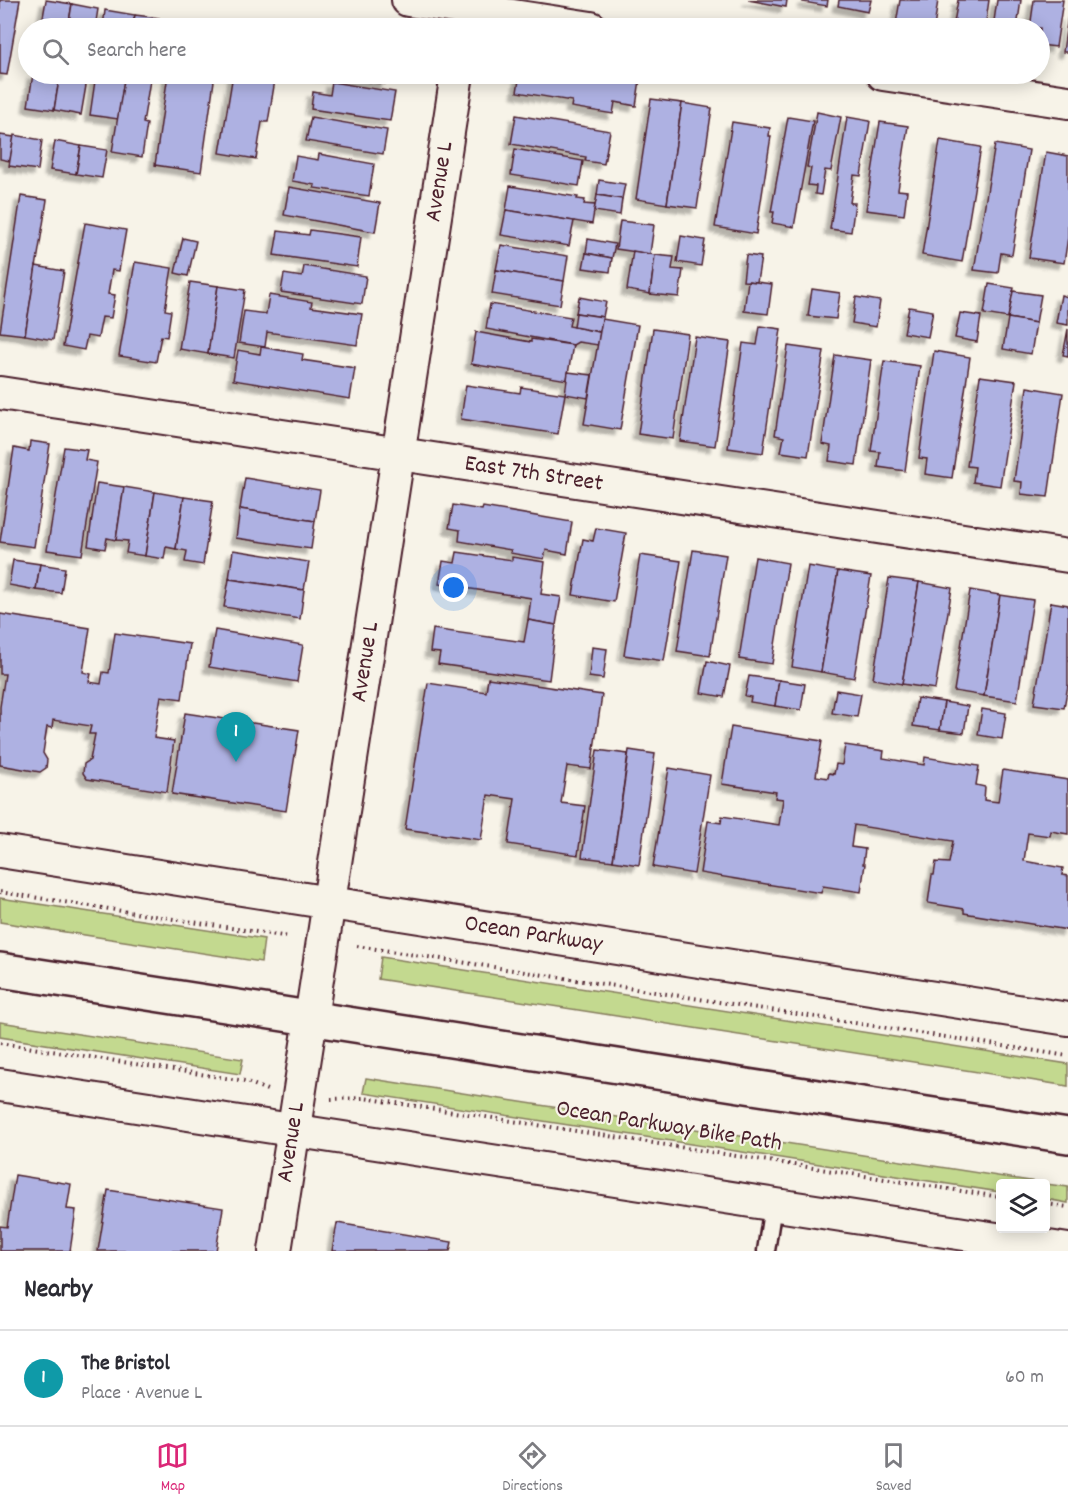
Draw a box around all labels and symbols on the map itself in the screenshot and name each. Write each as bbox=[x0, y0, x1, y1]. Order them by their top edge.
street label: Avenue L bbox=[417, 139, 463, 224]
street label: East 7th Street bbox=[462, 447, 605, 502]
your location bbox=[439, 573, 468, 602]
street label: Avenue L bbox=[343, 619, 389, 705]
pin: 1 bbox=[216, 712, 256, 762]
street label: Ocean Parkway bbox=[462, 907, 606, 963]
street label: Ocean Parkway Bike Path bbox=[554, 1092, 784, 1162]
street label: Avenue L bbox=[269, 1099, 315, 1185]

